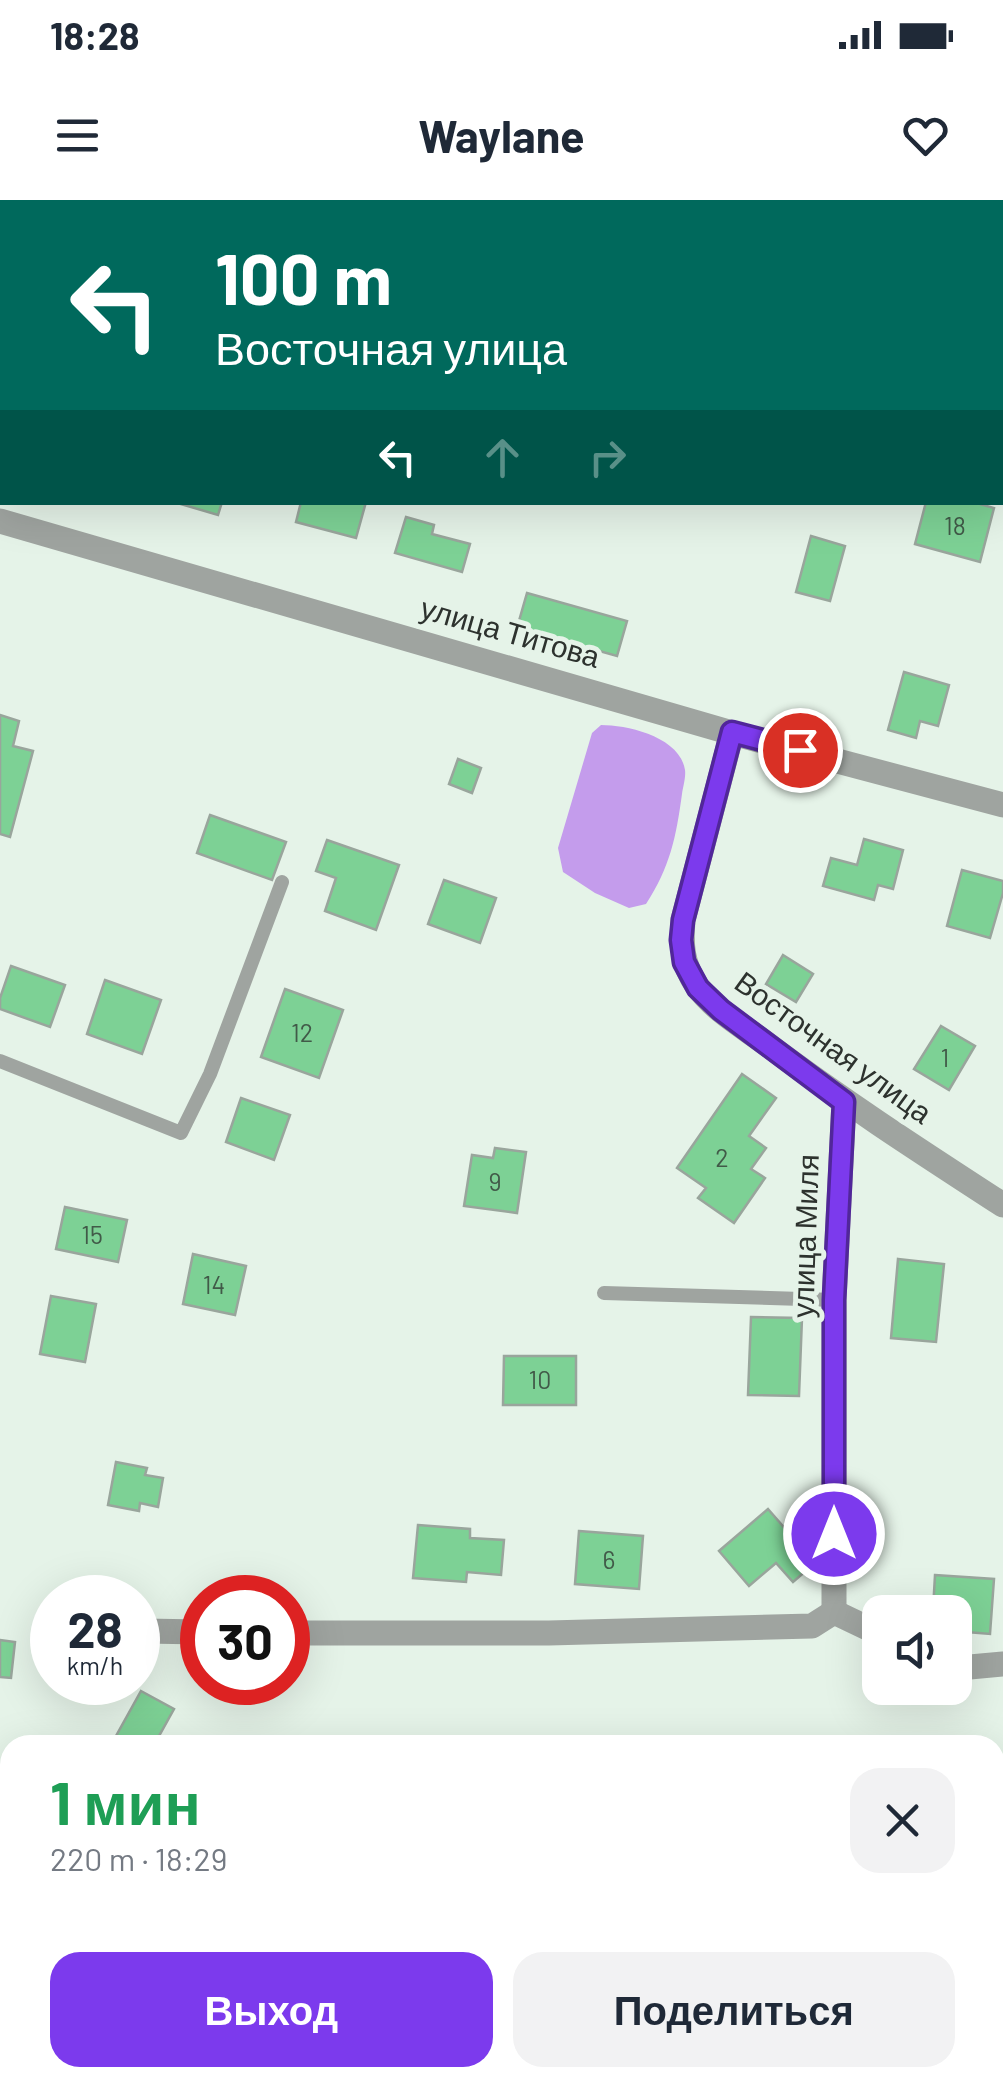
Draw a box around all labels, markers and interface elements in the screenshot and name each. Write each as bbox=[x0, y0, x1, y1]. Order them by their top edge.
text: 18:28 bbox=[50, 12, 140, 58]
icon: menu bbox=[50, 108, 105, 163]
text: Waylane bbox=[418, 108, 585, 162]
icon: heart bbox=[898, 108, 953, 163]
text: 100 m bbox=[215, 235, 392, 319]
icon: left bbox=[50, 240, 180, 370]
text: Восточная улица bbox=[215, 320, 567, 374]
icon: left bbox=[370, 430, 425, 485]
icon: ahead bbox=[475, 430, 530, 485]
icon: right bbox=[580, 430, 635, 485]
house number: 18 bbox=[944, 510, 966, 540]
street label: улица Титова bbox=[417, 588, 605, 674]
pin bbox=[758, 708, 843, 793]
icon: arrive bbox=[773, 723, 828, 778]
street label: Восточная улица bbox=[729, 963, 940, 1130]
house number: 12 bbox=[291, 1017, 313, 1047]
house number: 1 bbox=[941, 1042, 949, 1072]
house number: 2 bbox=[715, 1142, 729, 1172]
street label: улица Миля bbox=[783, 1153, 825, 1318]
house number: 9 bbox=[488, 1166, 502, 1196]
house number: 15 bbox=[81, 1219, 103, 1249]
house number: 14 bbox=[203, 1269, 225, 1299]
house number: 10 bbox=[529, 1364, 551, 1394]
position arrow bbox=[782, 1482, 886, 1586]
house number: 6 bbox=[603, 1544, 615, 1574]
speed limit sign: 30 bbox=[180, 1575, 310, 1705]
map controls bbox=[862, 1595, 972, 1705]
button: sound bbox=[862, 1595, 972, 1705]
text: 28 bbox=[67, 1598, 123, 1658]
text: km/h bbox=[67, 1650, 123, 1680]
text: 1 мин bbox=[50, 1765, 201, 1837]
button: close bbox=[850, 1768, 955, 1873]
text: 220 m · 18:29 bbox=[50, 1839, 227, 1877]
button: Выход bbox=[50, 1952, 493, 2067]
button: Поделиться bbox=[513, 1952, 955, 2067]

